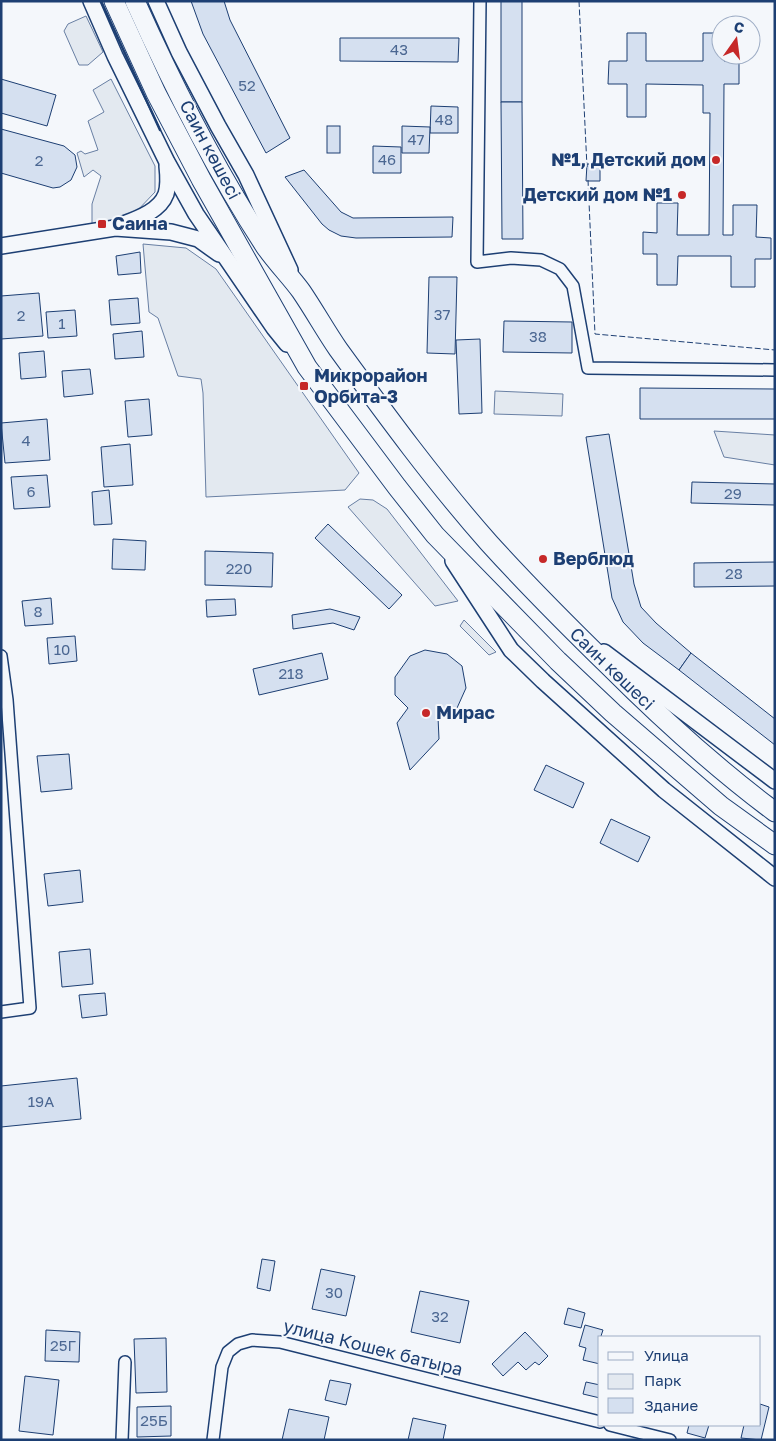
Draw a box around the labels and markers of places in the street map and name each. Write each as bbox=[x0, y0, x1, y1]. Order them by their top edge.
place label: №1, Детский дом bbox=[551, 148, 706, 170]
marker: №1, Детский дом bbox=[710, 154, 722, 166]
place label: Детский дом №1 bbox=[523, 183, 672, 205]
marker: Детский дом №1 bbox=[676, 189, 688, 201]
place label: Саина bbox=[112, 212, 168, 234]
marker: Саина bbox=[96, 218, 108, 230]
place label: Микрорайон Орбита-3 bbox=[314, 364, 428, 407]
marker: Микрорайон Орбита-3 bbox=[298, 380, 310, 392]
place label: Верблюд bbox=[553, 547, 634, 569]
marker: Верблюд bbox=[537, 553, 549, 565]
place label: Мирас bbox=[436, 701, 495, 723]
marker: Мирас bbox=[420, 707, 432, 719]

